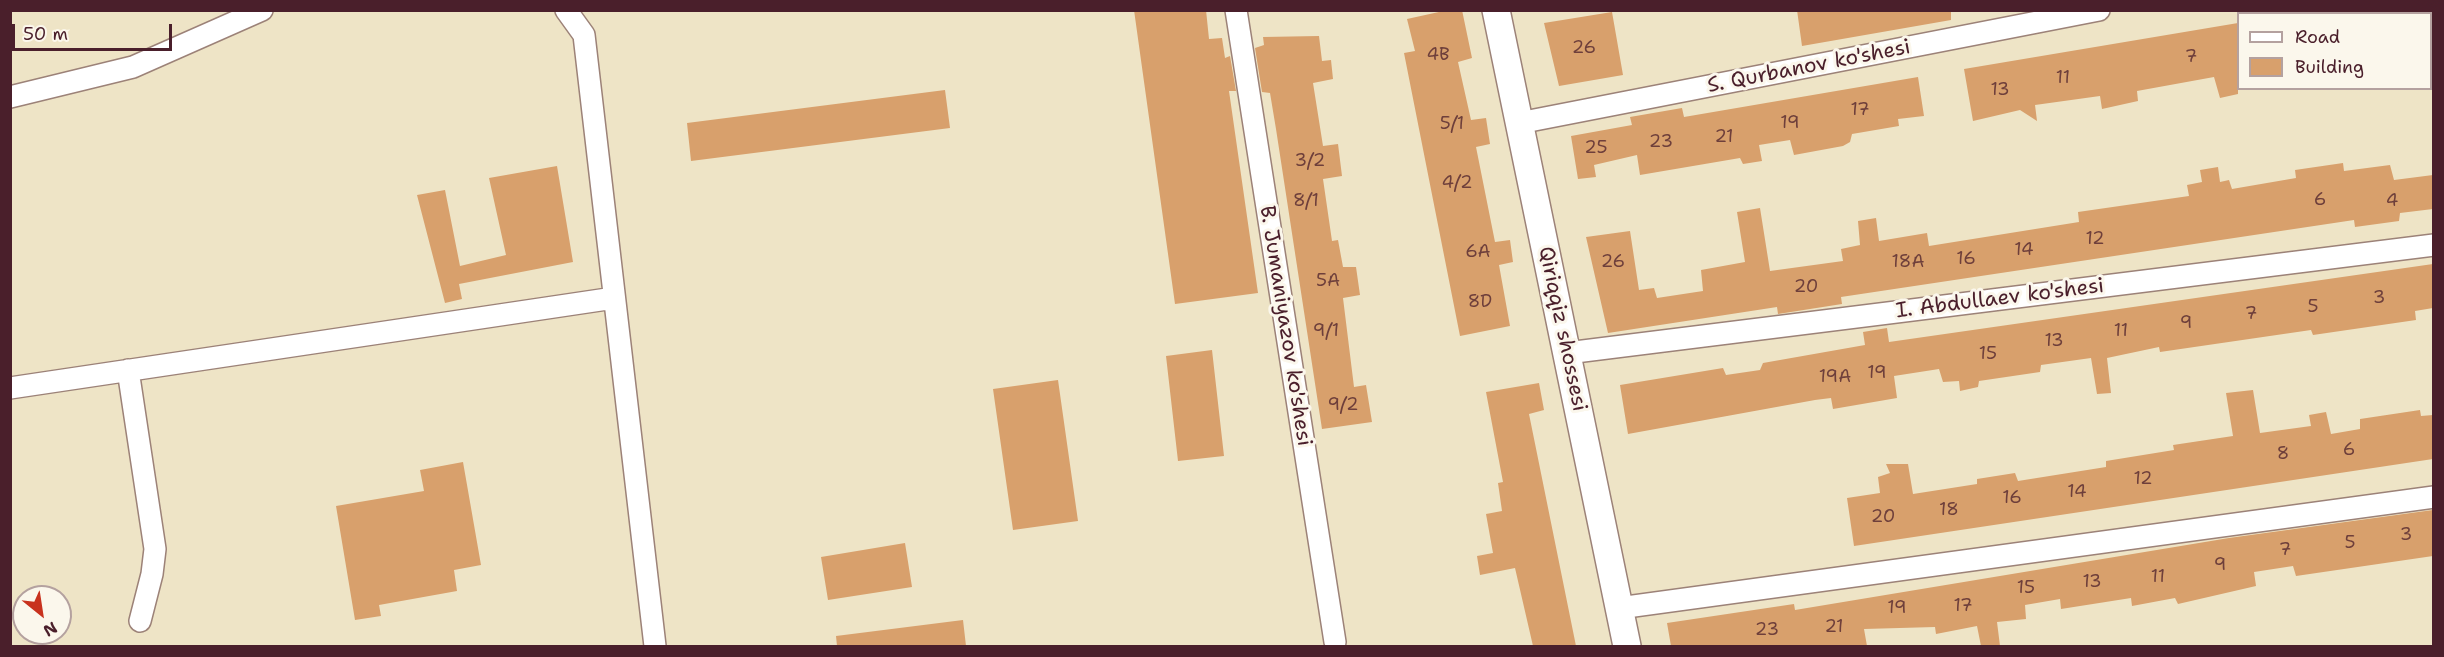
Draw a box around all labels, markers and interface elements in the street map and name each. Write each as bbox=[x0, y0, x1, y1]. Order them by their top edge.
scale bar bbox=[15, 12, 176, 50]
legend bbox=[2237, 12, 2432, 90]
text: 50 m bbox=[23, 22, 68, 46]
text: Road bbox=[2295, 25, 2340, 49]
street label: S. Qurbanov ko'shesi bbox=[1705, 35, 1913, 99]
house number: 26 bbox=[1572, 37, 1596, 59]
house number: 4B bbox=[1426, 44, 1450, 66]
house number: 7 bbox=[2185, 46, 2197, 68]
text: Building bbox=[2295, 55, 2364, 79]
house number: 11 bbox=[2056, 67, 2070, 89]
house number: 13 bbox=[1990, 79, 2010, 101]
house number: 17 bbox=[1850, 99, 1870, 121]
house number: 19 bbox=[1780, 112, 1800, 134]
house number: 5/1 bbox=[1440, 113, 1464, 135]
house number: 21 bbox=[1714, 126, 1734, 148]
house number: 23 bbox=[1649, 131, 1673, 153]
house number: 25 bbox=[1584, 137, 1608, 159]
house number: 3/2 bbox=[1295, 150, 1325, 172]
house number: 4/2 bbox=[1442, 172, 1472, 194]
house number: 6 bbox=[2314, 189, 2326, 211]
house number: 8/1 bbox=[1293, 190, 1319, 212]
house number: 4 bbox=[2386, 190, 2398, 212]
street label: B. Jumaniyazov ko'shesi bbox=[1254, 204, 1316, 448]
house number: 12 bbox=[2085, 228, 2105, 250]
house number: 14 bbox=[2014, 239, 2034, 261]
house number: 6A bbox=[1465, 241, 1491, 263]
street label: Qiriqqiz shossesi bbox=[1532, 244, 1592, 414]
house number: 16 bbox=[1956, 248, 1976, 270]
house number: 26 bbox=[1601, 251, 1625, 273]
house number: 18A bbox=[1892, 251, 1924, 273]
house number: 5A bbox=[1316, 270, 1340, 292]
street label: I. Abdullaev ko'shesi bbox=[1895, 274, 2105, 324]
house number: 20 bbox=[1794, 276, 1818, 298]
house number: 3 bbox=[2373, 287, 2385, 309]
house number: 8D bbox=[1468, 291, 1492, 313]
house number: 5 bbox=[2307, 296, 2319, 318]
house number: 7 bbox=[2245, 303, 2257, 325]
house number: 9 bbox=[2180, 312, 2192, 334]
house number: 9/1 bbox=[1313, 320, 1339, 342]
house number: 11 bbox=[2114, 320, 2128, 342]
house number: 13 bbox=[2044, 330, 2064, 352]
house number: 15 bbox=[1979, 343, 1997, 365]
house number: 19 bbox=[1867, 362, 1887, 384]
house number: 19A bbox=[1819, 366, 1851, 388]
house number: 9/2 bbox=[1327, 394, 1359, 416]
house number: 6 bbox=[2343, 439, 2355, 461]
house number: 8 bbox=[2277, 443, 2289, 465]
house number: 12 bbox=[2133, 468, 2153, 490]
house number: 14 bbox=[2067, 481, 2087, 503]
house number: 16 bbox=[2002, 487, 2022, 509]
house number: 18 bbox=[1939, 499, 1959, 521]
house number: 20 bbox=[1871, 506, 1895, 528]
house number: 3 bbox=[2400, 524, 2412, 546]
house number: 5 bbox=[2344, 532, 2356, 554]
house number: 7 bbox=[2279, 539, 2291, 561]
house number: 9 bbox=[2214, 554, 2226, 576]
house number: 11 bbox=[2151, 566, 2165, 588]
house number: 13 bbox=[2082, 571, 2102, 593]
house number: 15 bbox=[2017, 577, 2035, 599]
north arrow bbox=[12, 585, 72, 645]
house number: 17 bbox=[1953, 595, 1973, 617]
house number: 19 bbox=[1887, 597, 1907, 619]
house number: 21 bbox=[1824, 616, 1844, 638]
text: N bbox=[40, 617, 61, 642]
house number: 23 bbox=[1755, 619, 1779, 641]

